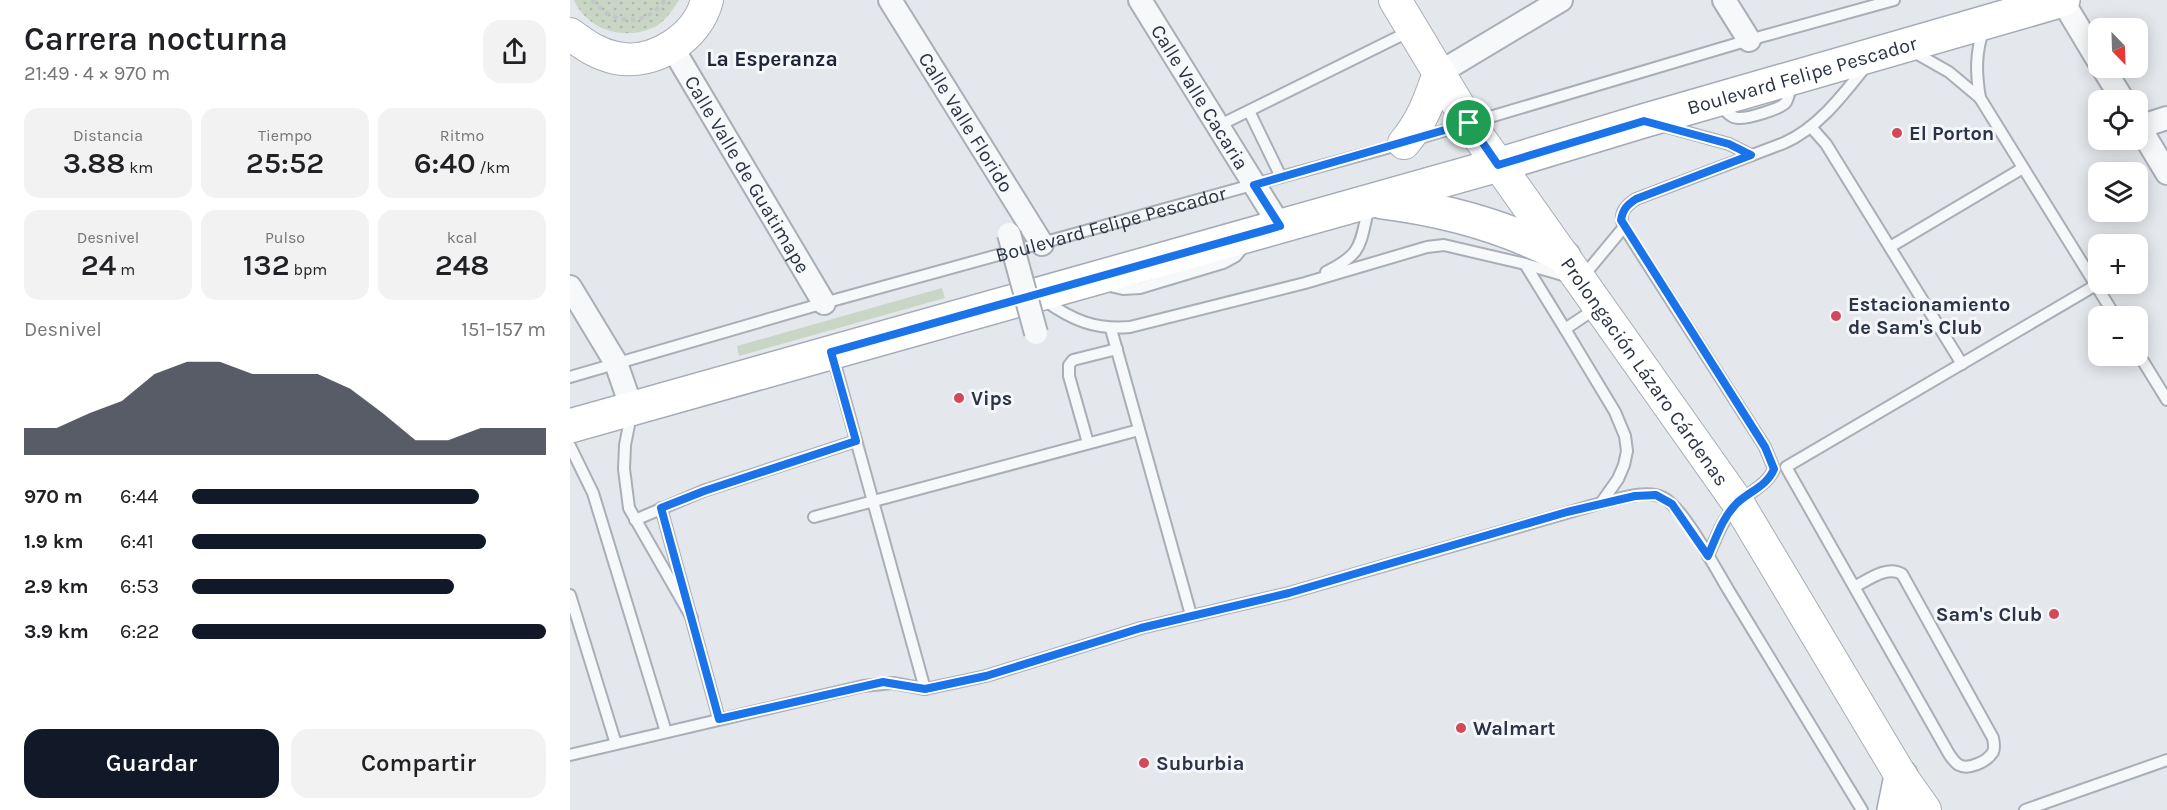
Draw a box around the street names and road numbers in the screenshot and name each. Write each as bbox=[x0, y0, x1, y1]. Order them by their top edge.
street label: Calle Valle Cacaria bbox=[1146, 20, 1254, 174]
street label: Boulevard Felipe Pescador bbox=[1684, 31, 1920, 119]
street label: Calle Valle Florido bbox=[914, 48, 1018, 196]
street label: Calle Valle de Guatimape bbox=[680, 71, 815, 277]
street label: Boulevard Felipe Pescador bbox=[993, 181, 1229, 267]
street label: Prolongación Lázaro Cárdenas bbox=[1556, 253, 1734, 490]

